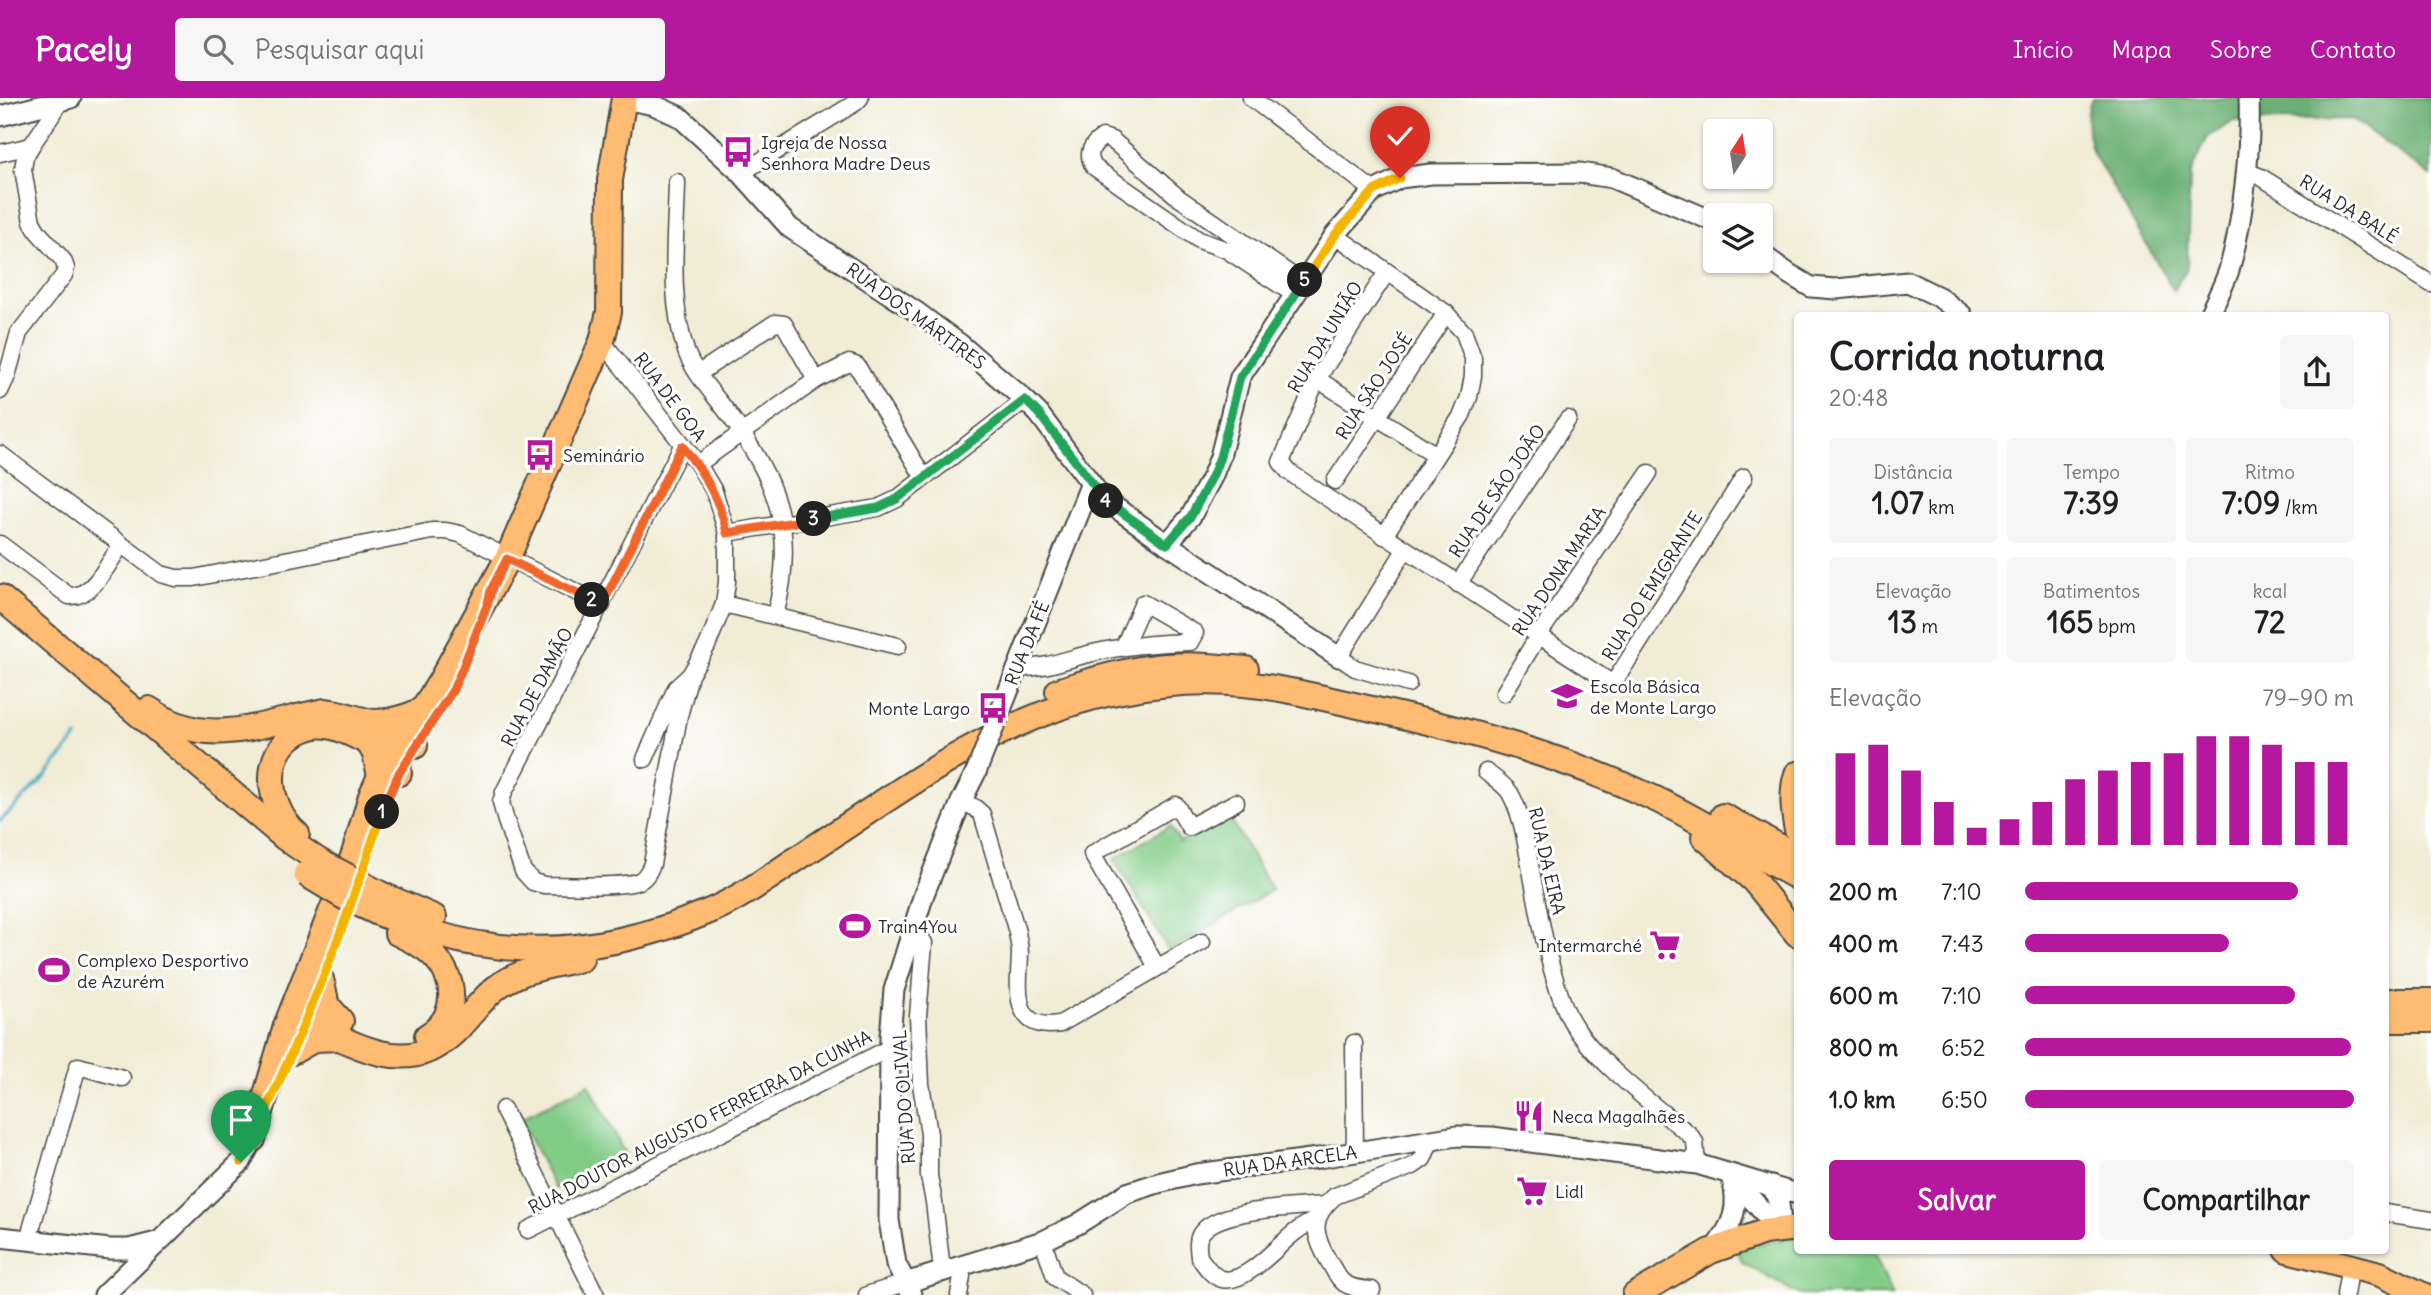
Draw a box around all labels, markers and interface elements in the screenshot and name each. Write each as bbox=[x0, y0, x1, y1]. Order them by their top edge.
search box bbox=[175, 18, 665, 81]
text: Pacely bbox=[35, 28, 133, 70]
icon: search bbox=[199, 30, 237, 68]
text: Pesquisar aqui bbox=[255, 33, 424, 66]
text: Início bbox=[2013, 34, 2073, 64]
text: Mapa bbox=[2111, 34, 2172, 64]
text: Sobre bbox=[2210, 34, 2272, 64]
text: Contato bbox=[2310, 34, 2396, 64]
pin bbox=[1370, 106, 1430, 178]
icon: check bbox=[1381, 117, 1419, 155]
north arrow bbox=[1703, 119, 1773, 189]
map controls bbox=[1703, 119, 1773, 273]
place label: Igreja de Nossa Senhora Madre Deus bbox=[761, 131, 931, 175]
bus stop icon: Igreja de Nossa Senhora Madre Deus bbox=[721, 135, 755, 169]
street label: RUA DA BALÉ bbox=[2295, 170, 2403, 248]
button: layers bbox=[1703, 203, 1773, 273]
street label: RUA DOS MÁRTIRES bbox=[842, 258, 990, 374]
pin: 5 bbox=[1288, 262, 1322, 298]
text: 5 bbox=[1299, 267, 1310, 291]
street label: RUA DA UNIÃO bbox=[1283, 277, 1367, 397]
street label: RUA SÃO JOSÉ bbox=[1331, 328, 1417, 444]
text: Corrida noturna bbox=[1829, 333, 2105, 380]
button: share bbox=[2280, 335, 2354, 409]
street label: RUA DE GOA bbox=[629, 348, 711, 446]
text: 20:48 bbox=[1829, 383, 1888, 412]
street label: RUA DE SÃO JOÃO bbox=[1444, 420, 1550, 562]
bus stop icon: Seminário bbox=[523, 438, 557, 472]
place label: Seminário bbox=[563, 444, 645, 467]
text: Distância bbox=[1873, 460, 1953, 484]
text: Tempo bbox=[2063, 460, 2120, 484]
text: Ritmo bbox=[2245, 460, 2295, 484]
pin: 4 bbox=[1088, 484, 1124, 518]
text: 1.07 bbox=[1872, 484, 1924, 522]
text: 7:39 bbox=[2064, 484, 2119, 522]
text: 7:09 bbox=[2222, 484, 2280, 522]
text: 4 bbox=[1100, 488, 1111, 512]
text: km bbox=[1924, 495, 1955, 519]
text: /km bbox=[2280, 495, 2318, 519]
pin: 3 bbox=[796, 502, 832, 536]
street label: RUA DONA MARIA bbox=[1507, 502, 1611, 640]
text: 3 bbox=[808, 506, 819, 530]
street label: RUA DO EMIGRANTE bbox=[1597, 507, 1707, 665]
text: Elevação bbox=[1875, 579, 1951, 603]
text: Batimentos bbox=[2043, 579, 2140, 603]
text: kcal bbox=[2253, 579, 2287, 603]
pin: 2 bbox=[574, 582, 610, 618]
text: 2 bbox=[586, 587, 597, 611]
street label: RUA DA FÉ bbox=[1000, 597, 1054, 689]
text: 13 bbox=[1888, 603, 1917, 641]
text: 165 bbox=[2047, 603, 2093, 641]
text: 72 bbox=[2254, 603, 2285, 641]
text: m bbox=[1917, 614, 1938, 638]
text: bpm bbox=[2093, 614, 2136, 638]
street label: RUA DE DAMÃO bbox=[496, 623, 578, 751]
place label: Escola Básica de Monte Largo bbox=[1590, 675, 1716, 719]
school or university icon: Escola Básica de Monte Largo bbox=[1550, 679, 1584, 713]
text: Elevação bbox=[1829, 683, 1922, 712]
text: 79–90 m bbox=[2262, 683, 2354, 712]
bus stop icon: Monte Largo bbox=[976, 691, 1010, 725]
place label: Monte Largo bbox=[868, 697, 970, 720]
pin: 1 bbox=[364, 794, 400, 830]
text: 1 bbox=[378, 799, 385, 823]
street label: RUA DA EIRA bbox=[1523, 805, 1571, 917]
text: 200 m bbox=[1829, 877, 1898, 906]
text: 7:10 bbox=[1941, 877, 1982, 906]
sports icon: Train4You bbox=[838, 909, 872, 943]
place label: Train4You bbox=[878, 915, 958, 938]
supermarket icon: Intermarché bbox=[1648, 928, 1682, 962]
text: 400 m bbox=[1829, 929, 1898, 958]
text: 7:43 bbox=[1941, 929, 1984, 958]
place label: Intermarché bbox=[1539, 934, 1642, 957]
place label: Complexo Desportivo de Azurém bbox=[77, 949, 249, 993]
sports icon: Complexo Desportivo de Azurém bbox=[37, 953, 71, 987]
text: 600 m bbox=[1829, 981, 1898, 1010]
text: 7:10 bbox=[1941, 981, 1982, 1010]
street label: RUA DOUTOR AUGUSTO FERREIRA DA CUNHA bbox=[524, 1025, 876, 1219]
street label: RUA DO OLIVAL bbox=[888, 1029, 920, 1165]
text: 800 m bbox=[1829, 1033, 1898, 1062]
text: 6:52 bbox=[1941, 1033, 1985, 1062]
text: 1.0 km bbox=[1829, 1085, 1895, 1114]
text: 6:50 bbox=[1941, 1085, 1988, 1114]
pin bbox=[211, 1090, 271, 1162]
restaurant icon: Neca Magalhães bbox=[1512, 1099, 1546, 1133]
icon: arrive bbox=[222, 1101, 260, 1139]
place label: Neca Magalhães bbox=[1552, 1105, 1685, 1128]
street label: RUA DA ARCELA bbox=[1222, 1140, 1358, 1182]
button: Salvar bbox=[1829, 1160, 2085, 1240]
button: Compartilhar bbox=[2099, 1160, 2354, 1240]
supermarket icon: Lidl bbox=[1515, 1174, 1549, 1208]
place label: Lidl bbox=[1555, 1180, 1583, 1203]

